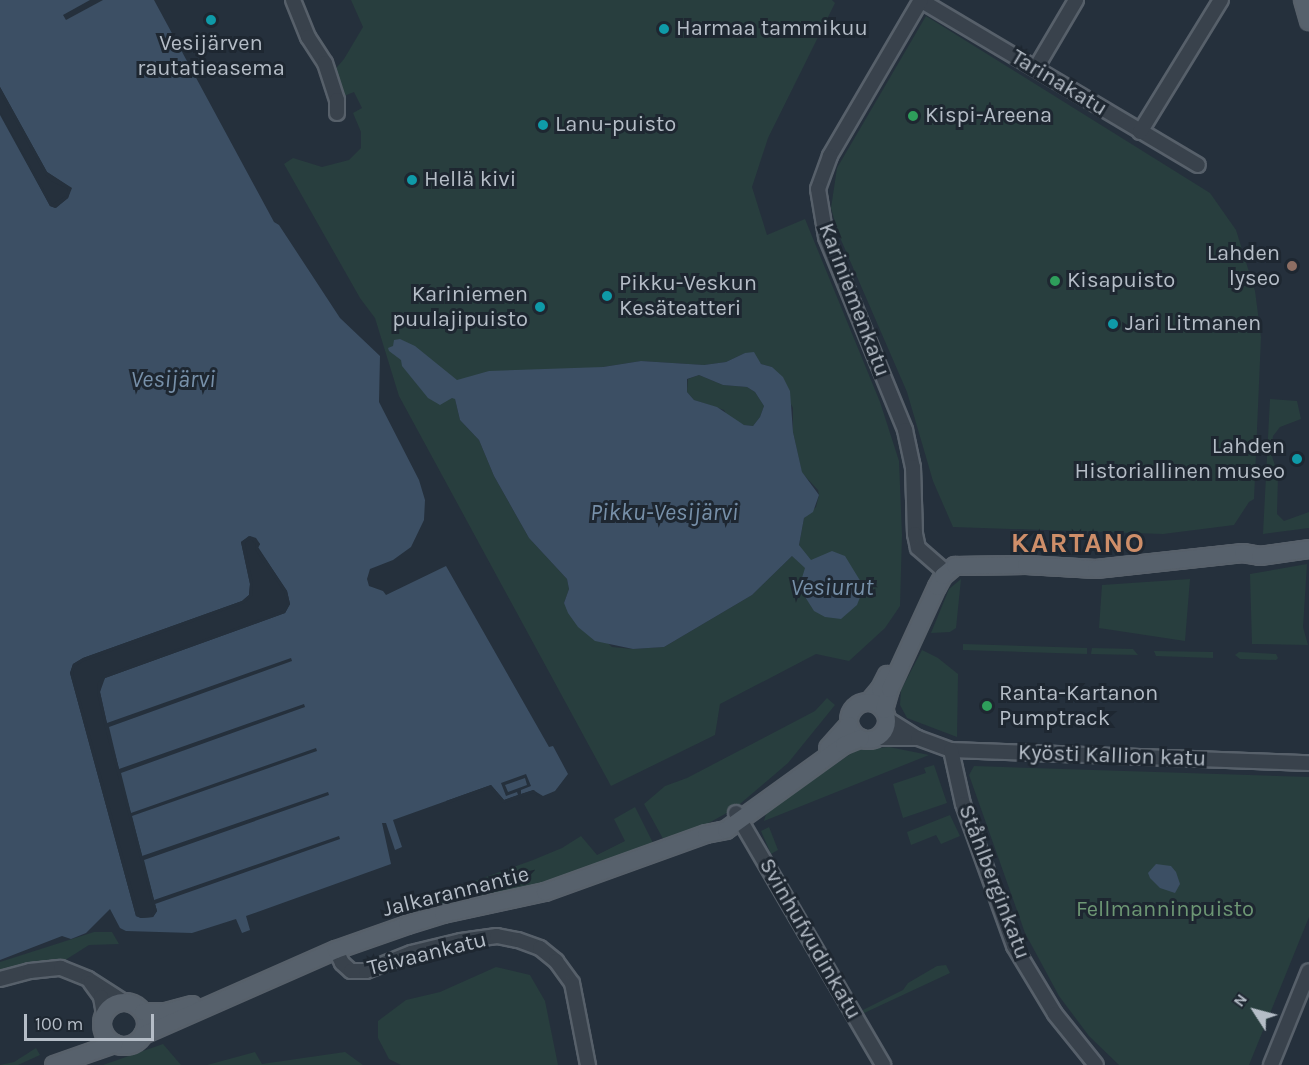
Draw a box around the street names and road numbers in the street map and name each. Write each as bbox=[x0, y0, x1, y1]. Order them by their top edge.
street label: Tarinakatu bbox=[1006, 44, 1112, 122]
street label: Kariniemenkatu bbox=[813, 219, 895, 381]
street label: Kyösti Kallion katu bbox=[1017, 740, 1207, 772]
street label: Ståhlberginkatu bbox=[952, 801, 1036, 963]
street label: Svinhufvudinkatu bbox=[753, 854, 867, 1024]
street label: Jalkarannantie bbox=[380, 861, 532, 923]
street label: Teivaankatu bbox=[365, 926, 489, 982]

